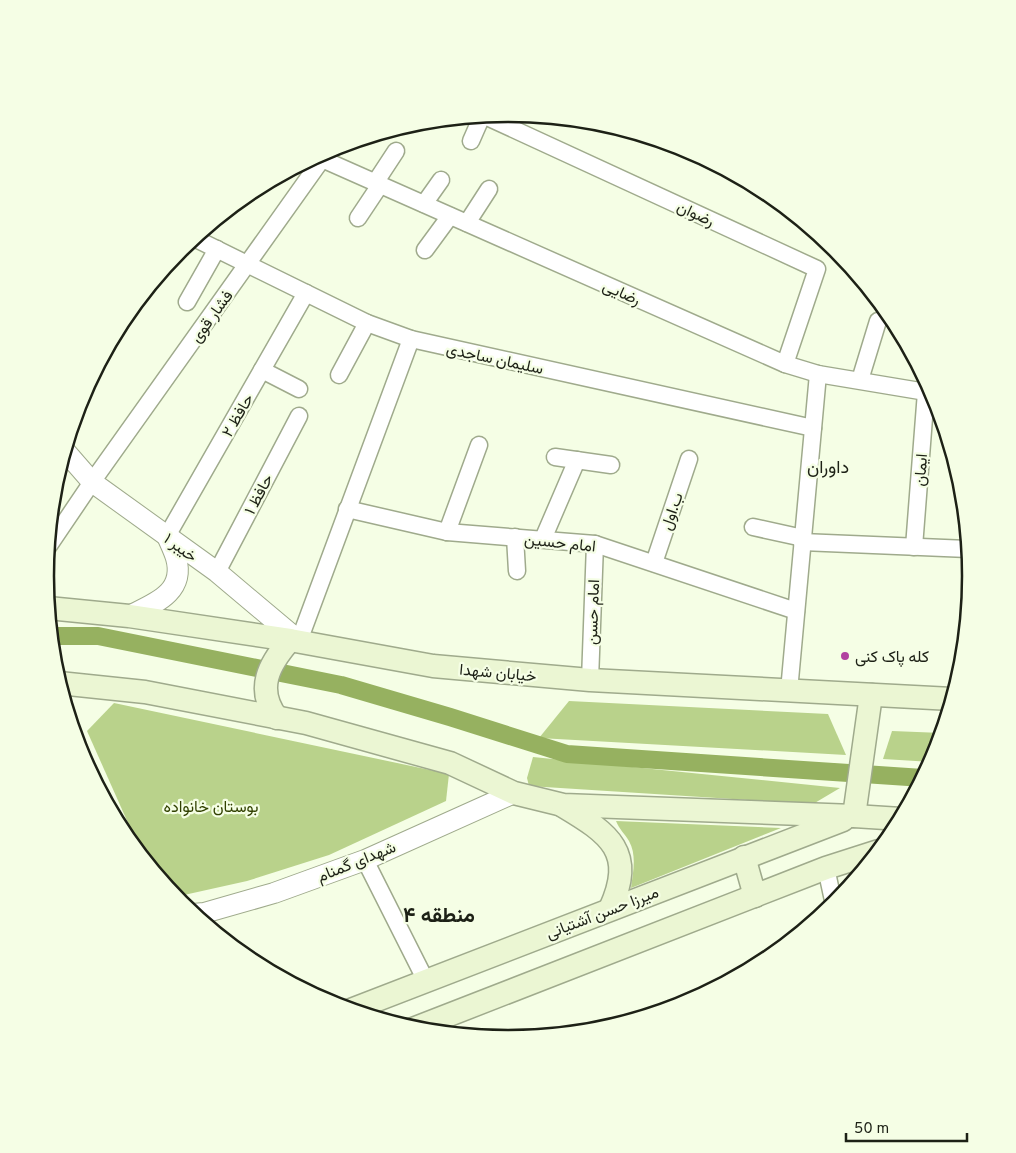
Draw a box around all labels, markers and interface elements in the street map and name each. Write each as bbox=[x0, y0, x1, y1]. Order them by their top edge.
street label: رضوان bbox=[673, 197, 717, 232]
street label: رضایی bbox=[599, 277, 643, 311]
street label: فشار قوی bbox=[187, 287, 238, 347]
street label: سلیمان ساجدی bbox=[444, 340, 545, 380]
street label: حافظ ۲ bbox=[218, 391, 259, 441]
street label: ایمان bbox=[911, 453, 933, 487]
district label: داوران bbox=[807, 457, 849, 480]
street label: حافظ ۱ bbox=[241, 471, 279, 519]
street label: ب.اول bbox=[657, 490, 689, 533]
street label: خیبر ۱ bbox=[159, 530, 201, 568]
street label: امام حسین bbox=[523, 530, 597, 558]
street label: امام حسن bbox=[583, 579, 605, 645]
place label: کله پاک کنی bbox=[855, 648, 929, 668]
marker: کله پاک کنی bbox=[839, 650, 851, 662]
street label: خیابان شهدا bbox=[459, 661, 537, 687]
park label: بوستان خانواده bbox=[164, 798, 258, 818]
street label: شهدای گمنام bbox=[314, 838, 399, 888]
street label: میرزا حسن آشتیانی bbox=[543, 883, 662, 945]
district label: منطقه ۴ bbox=[403, 903, 475, 930]
scale bar bbox=[846, 1110, 967, 1142]
text: 50 m bbox=[854, 1120, 889, 1139]

